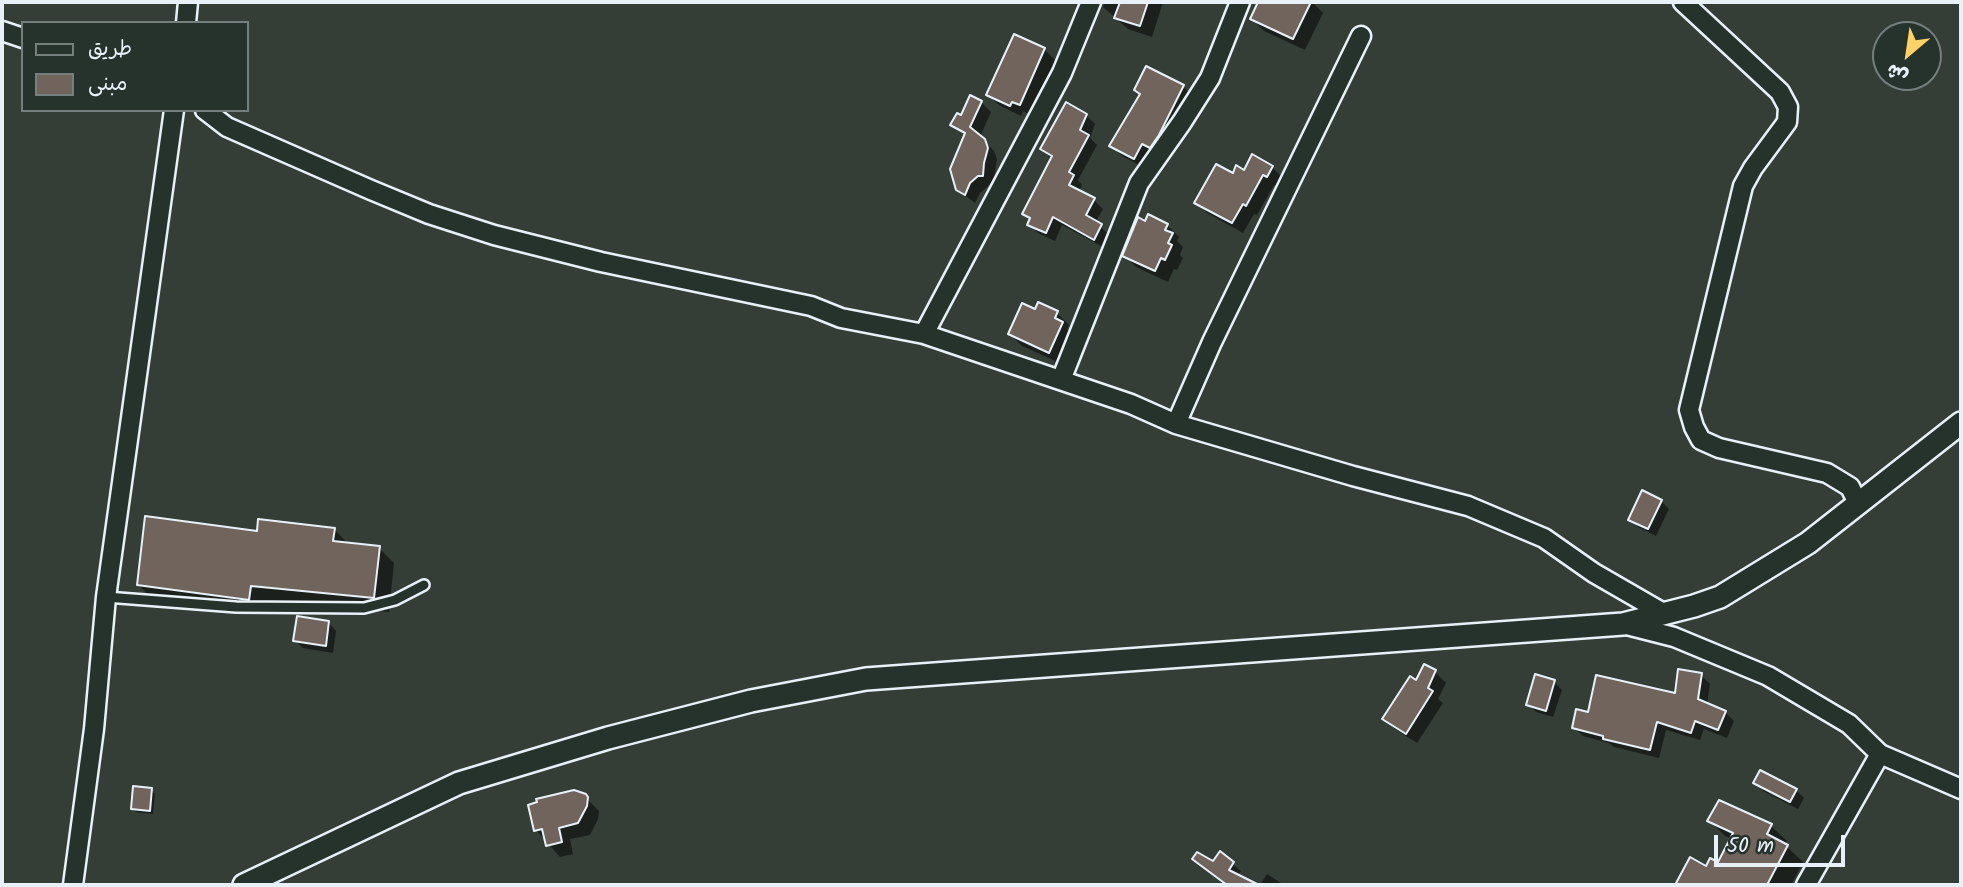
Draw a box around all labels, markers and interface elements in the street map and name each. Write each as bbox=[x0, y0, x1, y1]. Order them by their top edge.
legend bbox=[21, 21, 248, 112]
north arrow bbox=[1872, 21, 1942, 91]
text: طريق bbox=[88, 33, 132, 66]
text: ش bbox=[1881, 54, 1914, 91]
text: مبنى bbox=[88, 68, 127, 101]
scale bar bbox=[1718, 820, 1849, 864]
text: 50 m bbox=[1727, 830, 1774, 863]

